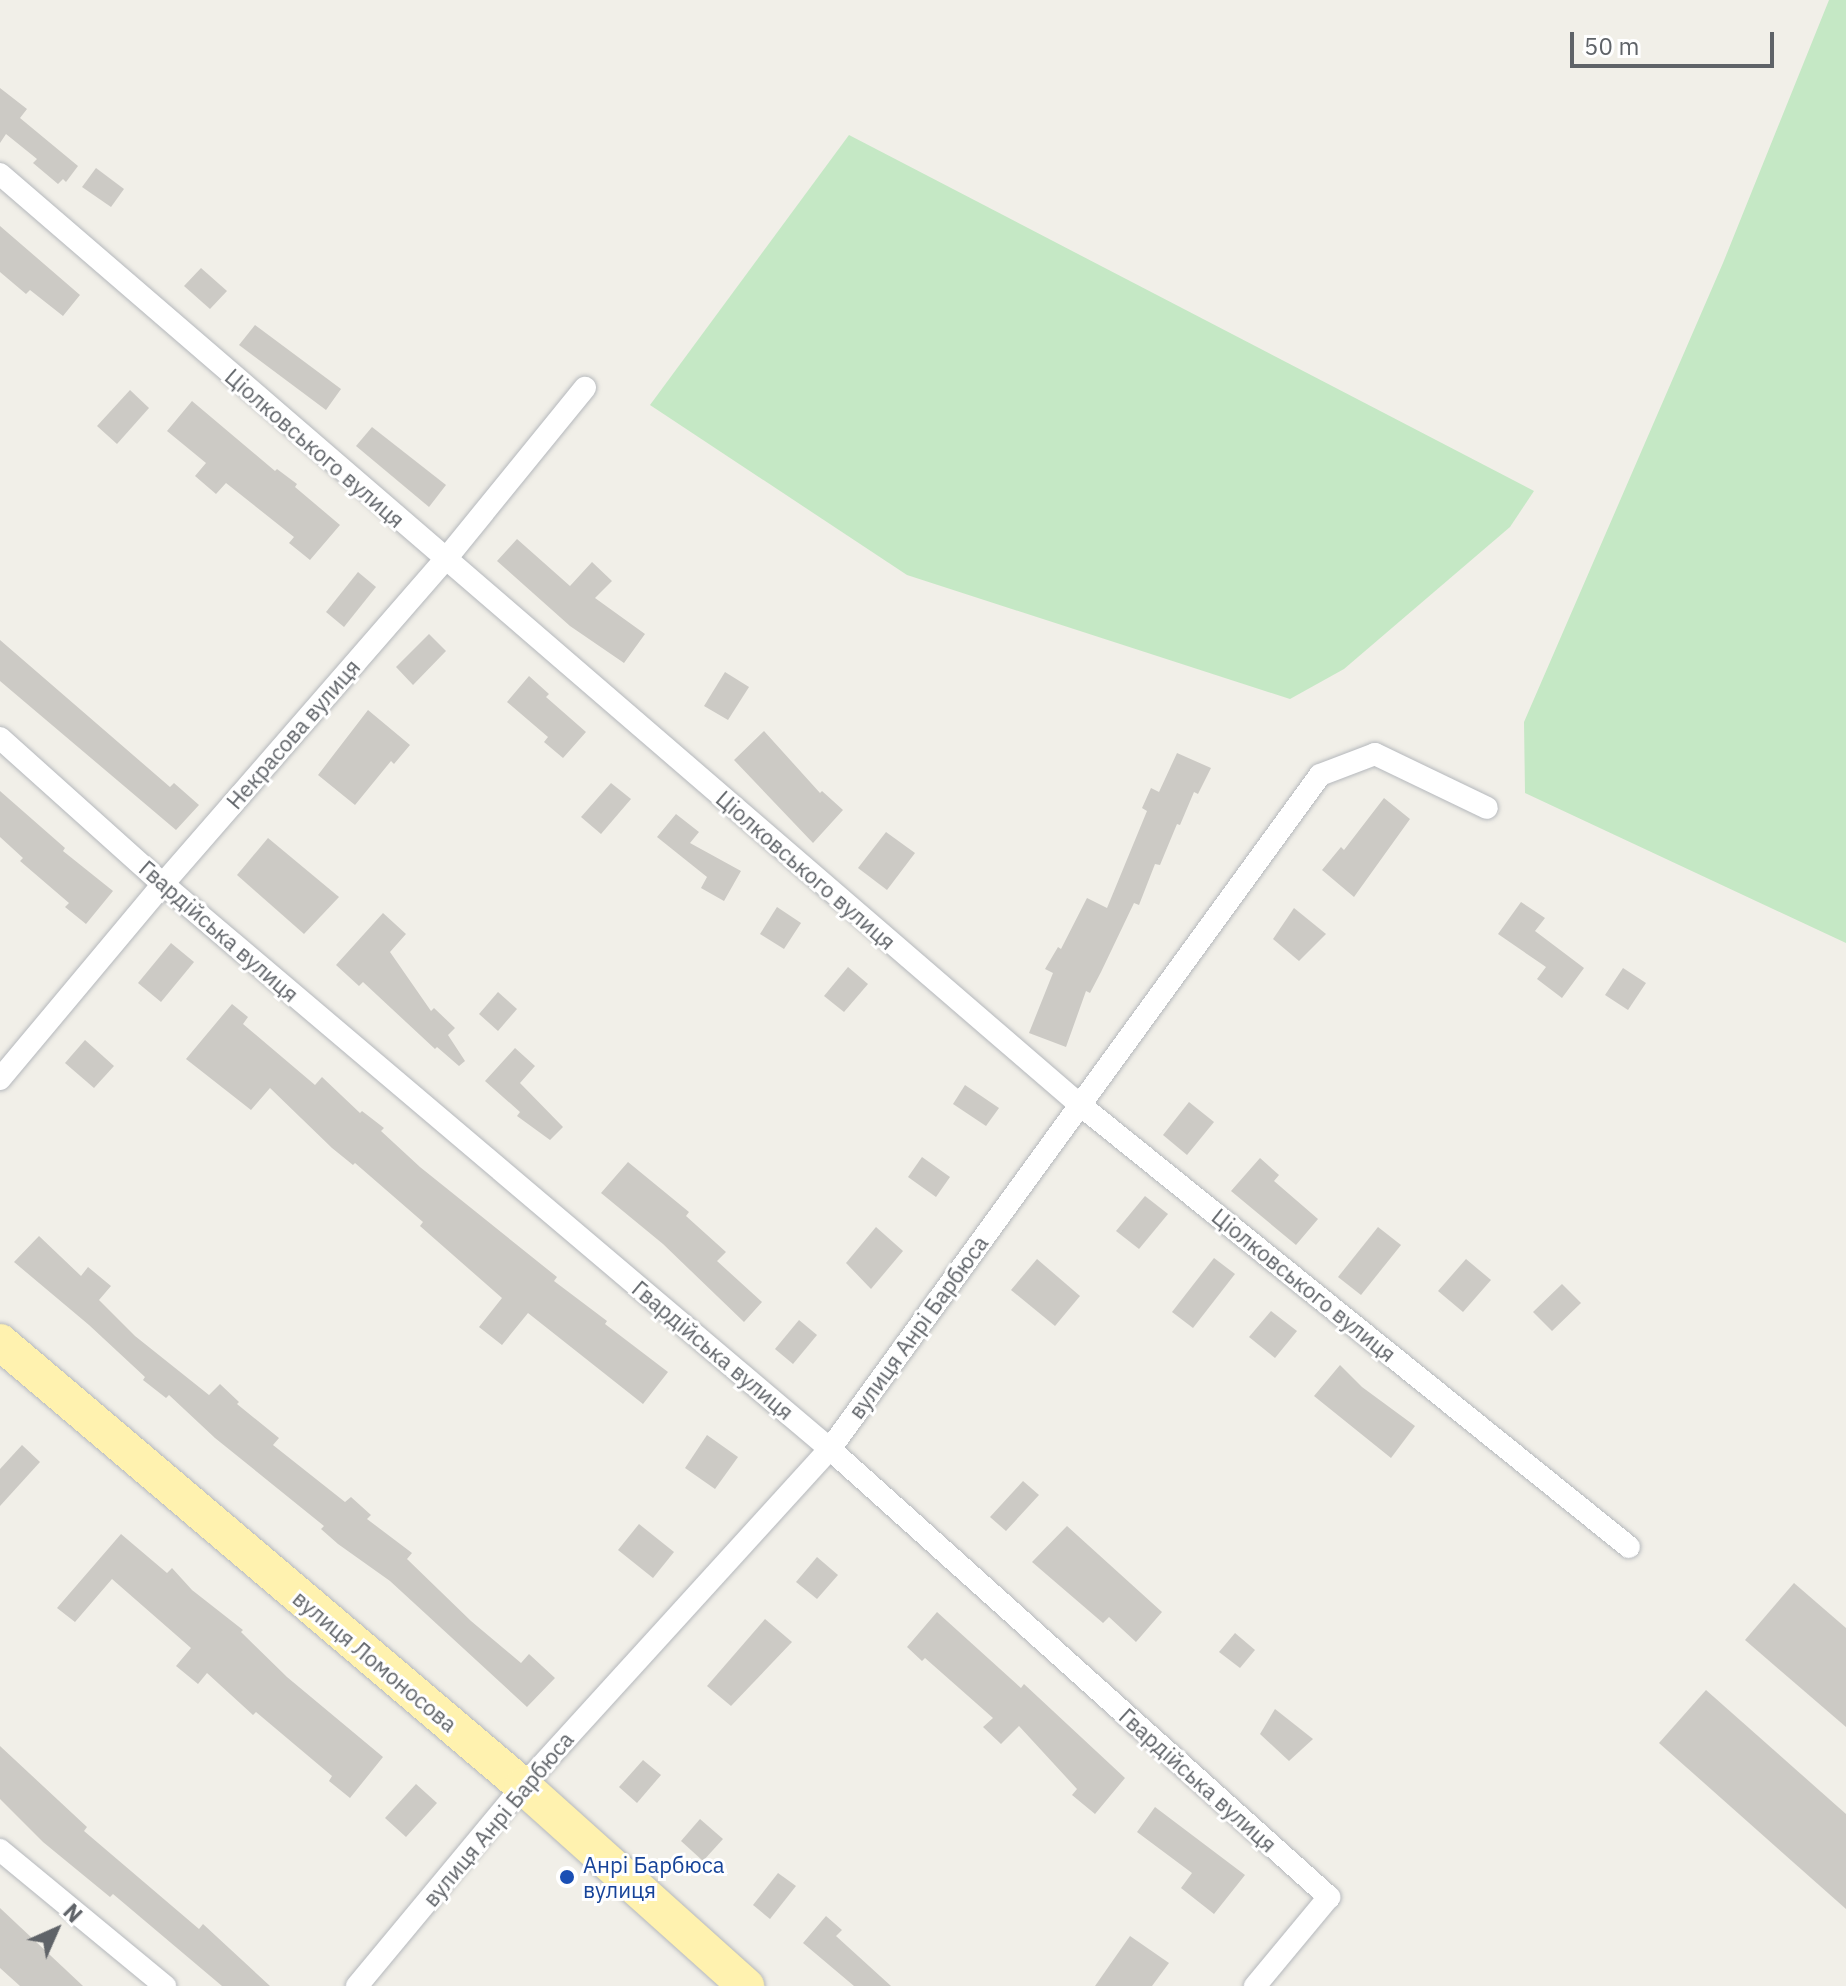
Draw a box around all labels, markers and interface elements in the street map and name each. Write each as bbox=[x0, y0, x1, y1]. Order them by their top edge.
scale bar bbox=[1574, 16, 1778, 66]
text: 50 m bbox=[1584, 30, 1639, 62]
street label: Ціолковського вулиця bbox=[220, 363, 410, 533]
street label: Некрасова вулиця bbox=[221, 654, 365, 814]
street label: Ціолковського вулиця bbox=[711, 785, 901, 955]
street label: Гвардійська вулиця bbox=[134, 855, 304, 1007]
street label: Ціолковського вулиця bbox=[1207, 1203, 1401, 1367]
street label: вулиця Анрі Барбюса bbox=[843, 1230, 993, 1424]
street label: Гвардійська вулиця bbox=[627, 1275, 799, 1425]
street label: вулиця Ломоносова bbox=[288, 1585, 462, 1737]
street label: Гвардійська вулиця bbox=[1114, 1703, 1282, 1857]
street label: вулиця Анрі Барбюса bbox=[417, 1726, 579, 1912]
place label: Анрі Барбюса вулиця bbox=[583, 1851, 725, 1902]
marker: Анрі Барбюса вулиця bbox=[558, 1868, 576, 1886]
north arrow bbox=[16, 1890, 96, 1970]
text: N bbox=[57, 1897, 89, 1929]

